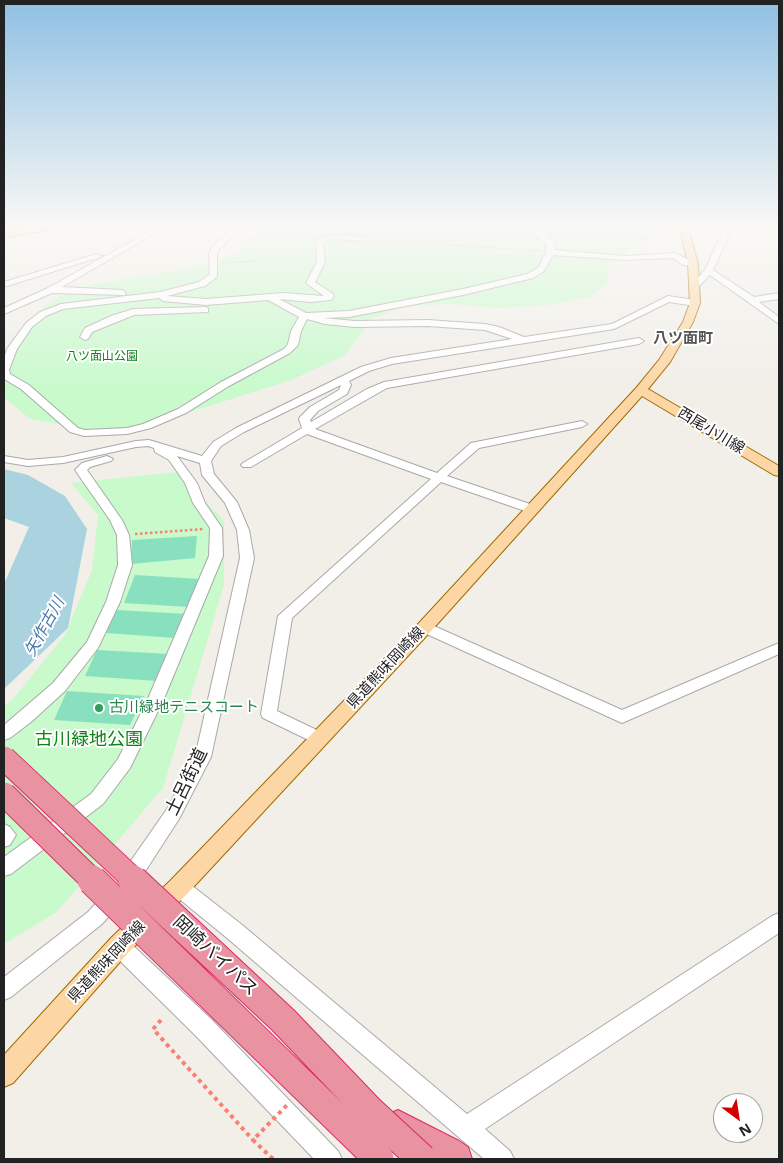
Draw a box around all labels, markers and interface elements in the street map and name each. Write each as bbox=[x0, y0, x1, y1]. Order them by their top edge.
district label: 八ツ面町 bbox=[653, 330, 713, 348]
park label: 八ツ面山公園 bbox=[66, 350, 138, 364]
street label: 西尾小川線 bbox=[674, 404, 748, 458]
water label: 矢作古川 bbox=[21, 594, 69, 660]
street label: 県道熊味岡崎線 bbox=[344, 623, 428, 713]
place label: 古川緑地テニスコート bbox=[109, 699, 259, 717]
marker: 古川緑地テニスコート bbox=[93, 702, 105, 714]
park label: 古川緑地公園 bbox=[35, 729, 143, 751]
street label: 土呂街道 bbox=[162, 745, 212, 819]
street label: 岡崎バイパス bbox=[168, 911, 262, 1001]
street label: 県道熊味岡崎線 bbox=[65, 917, 149, 1007]
north arrow bbox=[713, 1093, 763, 1143]
text: N bbox=[736, 1119, 755, 1142]

